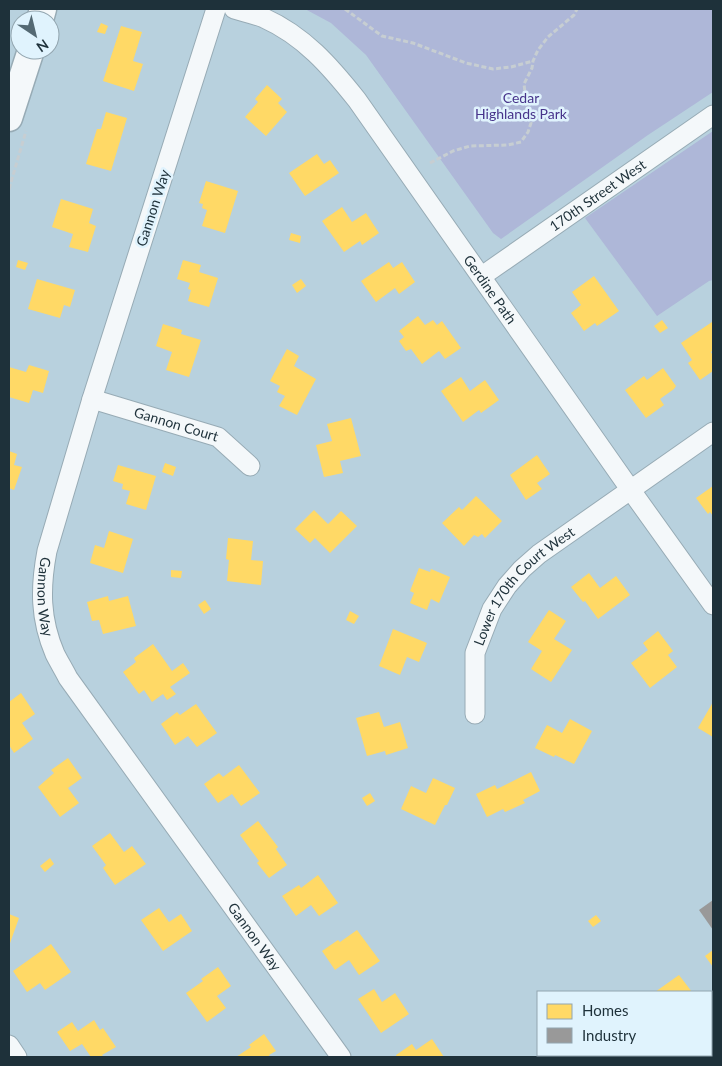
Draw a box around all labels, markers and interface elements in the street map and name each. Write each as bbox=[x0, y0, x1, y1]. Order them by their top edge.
north arrow bbox=[10, 10, 60, 60]
text: N bbox=[33, 36, 52, 56]
park label: Cedar Highlands Park bbox=[475, 89, 568, 122]
street label: 170th Street West bbox=[546, 156, 649, 234]
street label: Gannon Way bbox=[132, 167, 173, 248]
street label: Gerdine Path bbox=[460, 251, 520, 327]
street label: Gannon Court bbox=[132, 403, 221, 445]
street label: Lower 170th Court West bbox=[470, 523, 578, 648]
street label: Gannon Way bbox=[34, 556, 57, 639]
street label: Gannon Way bbox=[225, 899, 285, 974]
legend bbox=[537, 991, 712, 1056]
text: Homes bbox=[582, 1001, 628, 1019]
text: Industry bbox=[582, 1026, 637, 1044]

